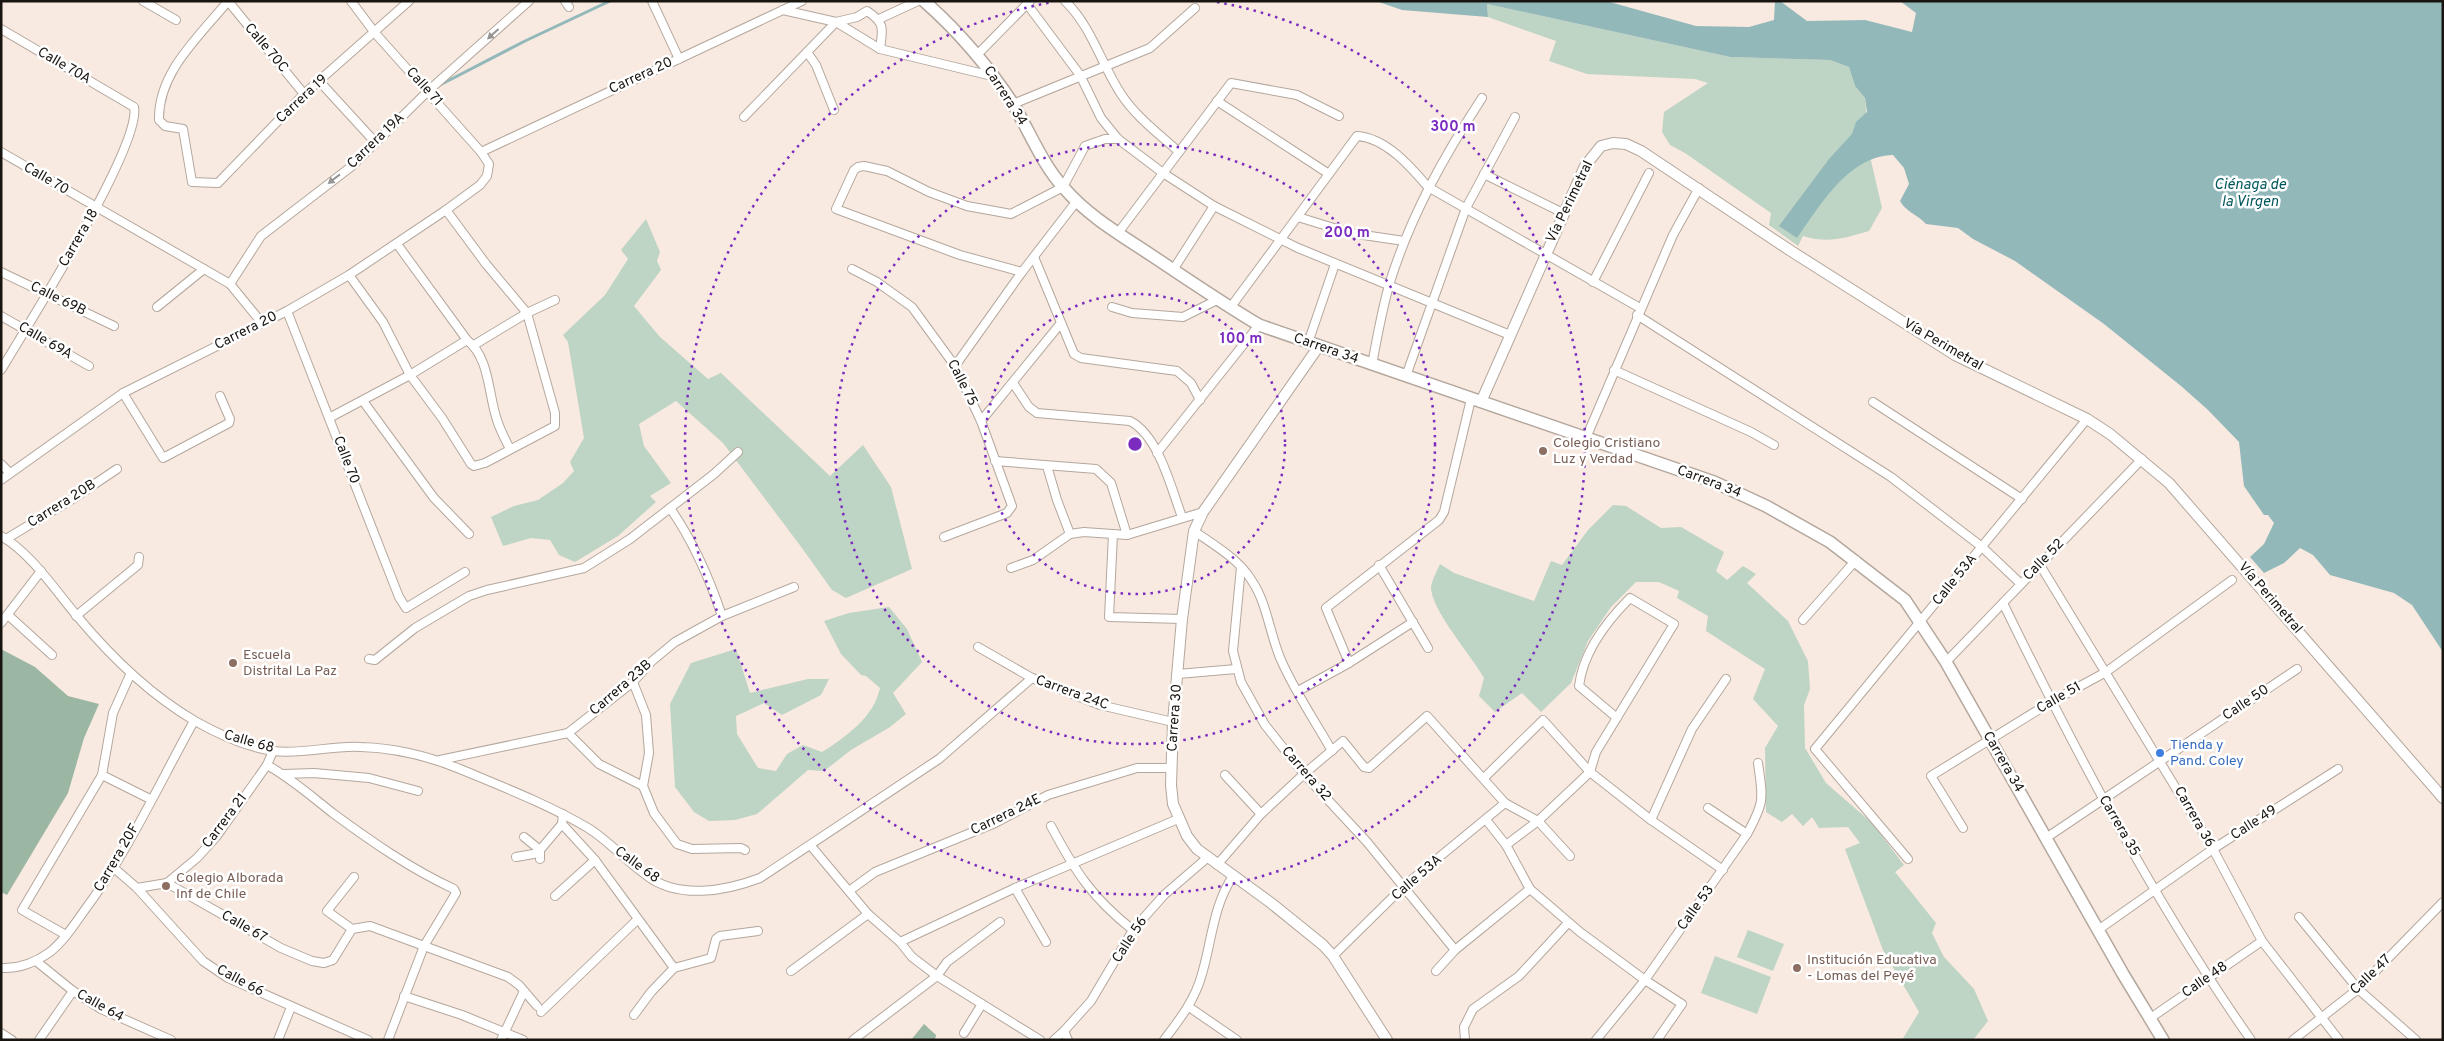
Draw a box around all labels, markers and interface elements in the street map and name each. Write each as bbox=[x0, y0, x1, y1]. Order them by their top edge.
street label: Calle 70C bbox=[241, 20, 291, 76]
one-way arrow bbox=[486, 28, 499, 39]
street label: Calle 70A bbox=[34, 44, 94, 88]
street label: Carrera 20 bbox=[607, 54, 675, 98]
street label: Carrera 34 bbox=[979, 63, 1031, 129]
street label: Calle 71 bbox=[402, 64, 446, 110]
street label: Carrera 19 bbox=[273, 71, 331, 127]
street label: Carrera 19A bbox=[344, 109, 408, 173]
text: 300 m bbox=[1430, 118, 1476, 137]
street label: Vía Perimetral bbox=[1543, 158, 1597, 246]
street label: Calle 70 bbox=[20, 159, 72, 199]
one-way arrow bbox=[327, 174, 341, 184]
water label: Ciénaga de la Virgen bbox=[2214, 176, 2286, 212]
street label: Carrera 18 bbox=[56, 206, 102, 270]
text: 200 m bbox=[1324, 224, 1370, 243]
street label: Calle 69B bbox=[27, 278, 89, 320]
street label: Carrera 20 bbox=[212, 308, 280, 354]
street label: Vía Perimetral bbox=[1900, 315, 1986, 375]
street label: Calle 69A bbox=[15, 319, 75, 363]
text: 100 m bbox=[1220, 330, 1262, 349]
street label: Carrera 34 bbox=[1291, 330, 1361, 368]
street label: Calle 75 bbox=[943, 357, 981, 409]
street label: Calle 70 bbox=[329, 434, 363, 486]
centre of rings bbox=[1126, 435, 1144, 453]
place label: Colegio Cristiano Luz y Verdad bbox=[1553, 435, 1661, 468]
marker: Colegio Cristiano Luz y Verdad bbox=[1537, 445, 1549, 457]
street label: Carrera 34 bbox=[1674, 462, 1744, 502]
street label: Carrera 20B bbox=[25, 476, 99, 532]
street label: Calle 52 bbox=[2020, 535, 2068, 585]
street label: Calle 53A bbox=[1929, 551, 1981, 609]
street label: Vía Perimetral bbox=[2234, 559, 2306, 637]
place label: Escuela Distrital La Paz bbox=[243, 647, 337, 680]
street label: Carrera 23B bbox=[586, 656, 656, 720]
marker: Escuela Distrital La Paz bbox=[227, 657, 239, 669]
street label: Carrera 24C bbox=[1033, 672, 1111, 714]
street label: Calle 51 bbox=[2034, 679, 2084, 717]
street label: Calle 50 bbox=[2220, 681, 2272, 725]
street label: Carrera 30 bbox=[1164, 684, 1186, 752]
street label: Calle 68 bbox=[222, 727, 276, 757]
street label: Carrera 34 bbox=[1979, 728, 2027, 796]
place label: Tienda y Pand. Coley bbox=[2170, 737, 2244, 770]
street label: Carrera 32 bbox=[1278, 743, 1334, 805]
marker: Tienda y Pand. Coley bbox=[2154, 747, 2166, 759]
street label: Carrera 36 bbox=[2170, 784, 2218, 850]
street label: Carrera 21 bbox=[199, 790, 251, 852]
street label: Carrera 24E bbox=[968, 791, 1044, 839]
street label: Carrera 35 bbox=[2095, 792, 2143, 860]
street label: Calle 49 bbox=[2228, 802, 2280, 844]
street label: Carrera 20F bbox=[91, 821, 143, 895]
street label: Calle 68 bbox=[611, 843, 663, 887]
street label: Calle 53A bbox=[1388, 852, 1446, 904]
place label: Colegio Alborada Inf de Chile bbox=[176, 870, 283, 903]
marker: Colegio Alborada Inf de Chile bbox=[160, 880, 172, 892]
street label: Calle 53 bbox=[1674, 882, 1718, 934]
street label: Calle 67 bbox=[218, 907, 270, 947]
street label: Calle 56 bbox=[1109, 914, 1151, 966]
street label: Calle 47 bbox=[2347, 951, 2395, 999]
place label: Institución Educativa - Lomas del Peyé bbox=[1807, 952, 1937, 985]
street label: Calle 48 bbox=[2179, 958, 2231, 1002]
street label: Calle 66 bbox=[213, 961, 267, 1001]
marker: Institución Educativa - Lomas del Peyé bbox=[1791, 962, 1803, 974]
street label: Calle 64 bbox=[73, 986, 127, 1026]

